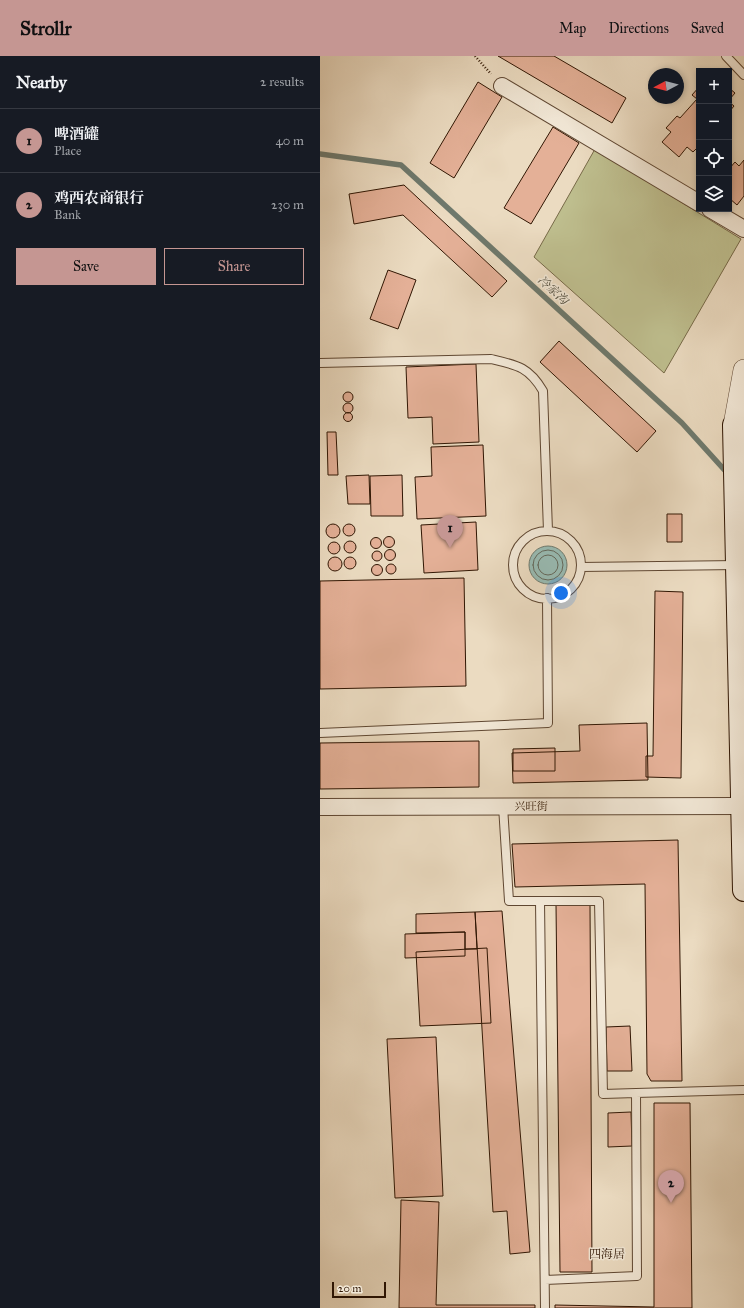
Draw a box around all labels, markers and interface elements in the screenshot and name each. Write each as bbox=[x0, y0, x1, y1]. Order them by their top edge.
text: Strollr bbox=[20, 17, 72, 40]
text: Map bbox=[559, 20, 586, 37]
text: Directions bbox=[608, 20, 669, 37]
text: Saved bbox=[691, 20, 724, 37]
north arrow bbox=[648, 68, 684, 104]
map controls bbox=[696, 68, 732, 212]
button: + bbox=[696, 68, 732, 104]
text: Nearby bbox=[16, 72, 67, 93]
text: 2 results bbox=[260, 74, 304, 90]
button: − bbox=[696, 104, 732, 140]
text: 啤酒罐 bbox=[54, 125, 99, 143]
text: 1 bbox=[26, 133, 32, 149]
text: 40 m bbox=[275, 133, 304, 149]
button: locate bbox=[696, 140, 732, 176]
text: Place bbox=[54, 143, 81, 159]
button: layers bbox=[696, 176, 732, 212]
text: 鸡西农商银行 bbox=[54, 189, 144, 207]
text: 2 bbox=[26, 197, 32, 213]
text: 230 m bbox=[271, 197, 304, 213]
text: Bank bbox=[54, 207, 81, 223]
button: Save bbox=[16, 248, 156, 285]
button: Share bbox=[164, 248, 304, 285]
water label: 冷家沟 bbox=[535, 273, 572, 309]
pin: 1 bbox=[437, 515, 463, 548]
your location bbox=[551, 583, 571, 603]
street label: 兴旺街 bbox=[515, 800, 548, 813]
pin: 2 bbox=[658, 1170, 684, 1203]
district label: 四海居 bbox=[589, 1247, 625, 1261]
scale bar bbox=[332, 1280, 386, 1299]
text: 20 m bbox=[338, 1282, 361, 1295]

